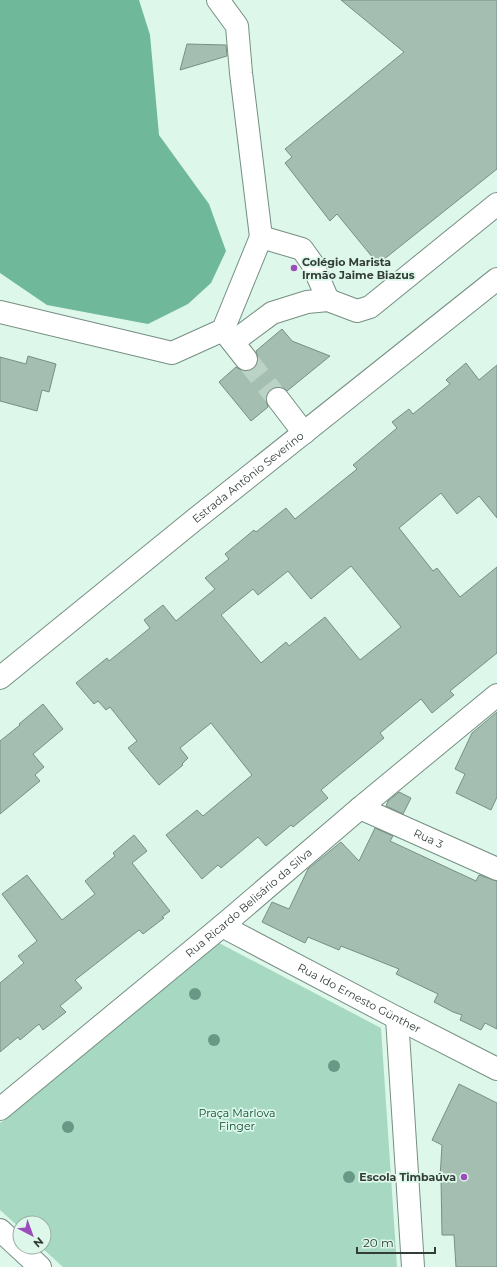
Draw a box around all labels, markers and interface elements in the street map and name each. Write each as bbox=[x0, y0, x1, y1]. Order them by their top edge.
place label: Colégio Marista Irmão Jaime Biazus bbox=[302, 255, 415, 282]
marker: Colégio Marista Irmão Jaime Biazus bbox=[289, 263, 299, 273]
street label: Estrada Antônio Severino bbox=[189, 429, 307, 526]
street label: Rua 3 bbox=[412, 826, 446, 851]
street label: Rua Ricardo Belisário da Silva bbox=[182, 845, 315, 960]
street label: Rua Ido Ernesto Günther bbox=[295, 960, 423, 1036]
park label: Praça Marlova Finger bbox=[199, 1106, 275, 1133]
place label: Escola Timbaúva bbox=[359, 1170, 456, 1184]
marker: Escola Timbaúva bbox=[459, 1172, 469, 1182]
north arrow bbox=[12, 1215, 52, 1255]
scale bar bbox=[357, 1229, 435, 1255]
text: N bbox=[31, 1234, 47, 1251]
text: 20 m bbox=[363, 1235, 394, 1250]

